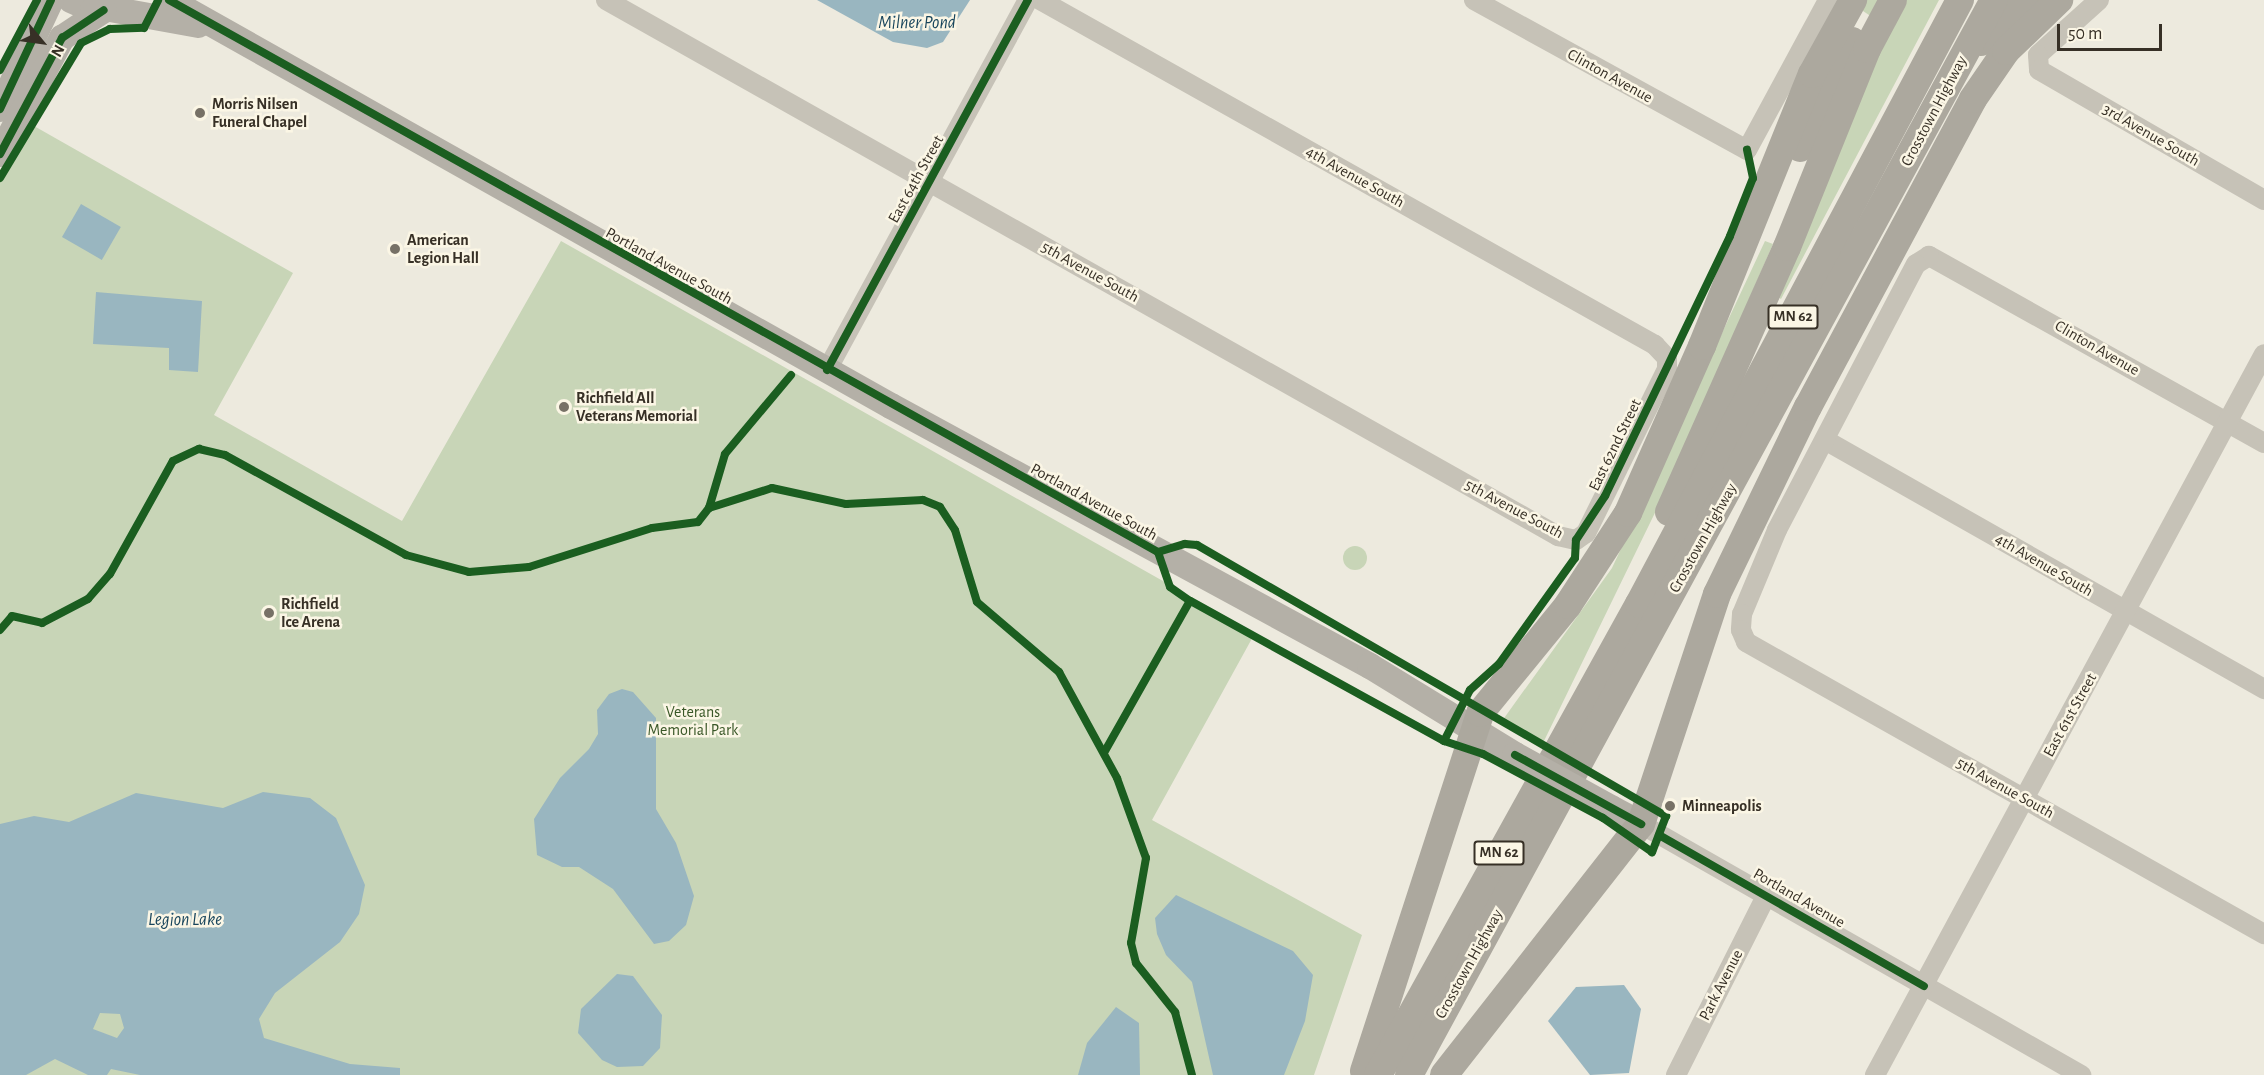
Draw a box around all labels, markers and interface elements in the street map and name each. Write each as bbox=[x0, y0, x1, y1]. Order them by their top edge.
north arrow bbox=[12, 12, 72, 72]
water label: Milner Pond bbox=[878, 12, 956, 34]
scale bar bbox=[2060, 12, 2165, 50]
text: 50 m bbox=[2068, 25, 2102, 43]
text: N bbox=[48, 42, 67, 59]
street label: Clinton Avenue bbox=[1564, 45, 1656, 107]
street label: Crosstown Highway bbox=[1897, 53, 1971, 169]
place label: Morris Nilsen Funeral Chapel bbox=[212, 94, 307, 132]
street label: 3rd Avenue South bbox=[2099, 100, 2203, 170]
marker: Morris Nilsen Funeral Chapel bbox=[193, 106, 207, 120]
street label: East 64th Street bbox=[884, 132, 948, 226]
street label: 4th Avenue South bbox=[1302, 142, 1408, 212]
street label: Portland Avenue South bbox=[602, 223, 736, 309]
place label: American Legion Hall bbox=[407, 230, 479, 268]
street label: 5th Avenue South bbox=[1038, 237, 1142, 307]
marker: American Legion Hall bbox=[388, 242, 402, 256]
road number: MN 62 bbox=[1768, 305, 1818, 329]
street label: Clinton Avenue bbox=[2051, 316, 2143, 380]
place label: Richfield All Veterans Memorial bbox=[576, 388, 697, 426]
street label: East 62nd Street bbox=[1584, 396, 1646, 494]
marker: Richfield All Veterans Memorial bbox=[557, 400, 571, 414]
street label: Portland Avenue South bbox=[1027, 459, 1161, 545]
street label: 5th Avenue South bbox=[1462, 475, 1566, 543]
street label: Crosstown Highway bbox=[1665, 480, 1741, 596]
street label: 4th Avenue South bbox=[1992, 529, 2096, 601]
place label: Richfield Ice Arena bbox=[281, 594, 340, 632]
marker: Richfield Ice Arena bbox=[262, 606, 276, 620]
street label: East 61st Street bbox=[2039, 670, 2101, 760]
park label: Veterans Memorial Park bbox=[648, 702, 738, 740]
street label: 5th Avenue South bbox=[1953, 753, 2057, 823]
place label: Minneapolis bbox=[1682, 796, 1762, 816]
marker: Minneapolis bbox=[1663, 799, 1677, 813]
road number: MN 62 bbox=[1474, 841, 1524, 865]
street label: Portland Avenue bbox=[1750, 864, 1848, 932]
street label: Crosstown Highway bbox=[1431, 906, 1507, 1022]
water label: Legion Lake bbox=[148, 909, 222, 931]
street label: Park Avenue bbox=[1695, 946, 1747, 1024]

